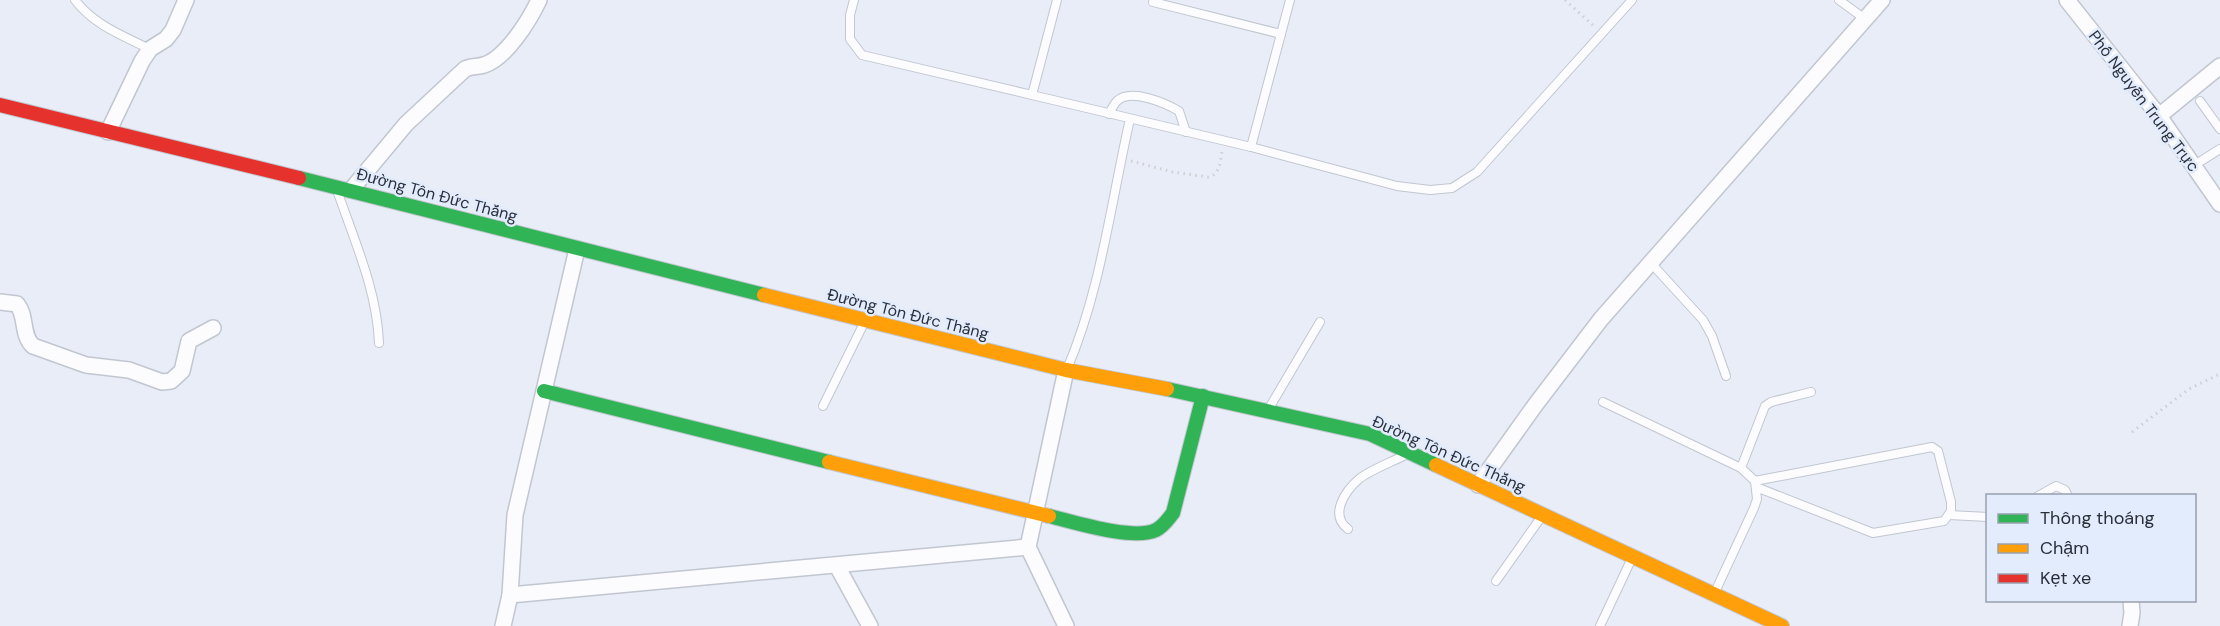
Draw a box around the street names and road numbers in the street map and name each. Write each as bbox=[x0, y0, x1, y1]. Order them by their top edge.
street label: Phố Nguyễn Trung Trực bbox=[2084, 26, 2204, 176]
street label: Đường Tôn Đức Thắng bbox=[354, 163, 520, 227]
street label: Đường Tôn Đức Thắng bbox=[825, 284, 991, 344]
street label: Đường Tôn Đức Thắng bbox=[1369, 411, 1529, 497]

